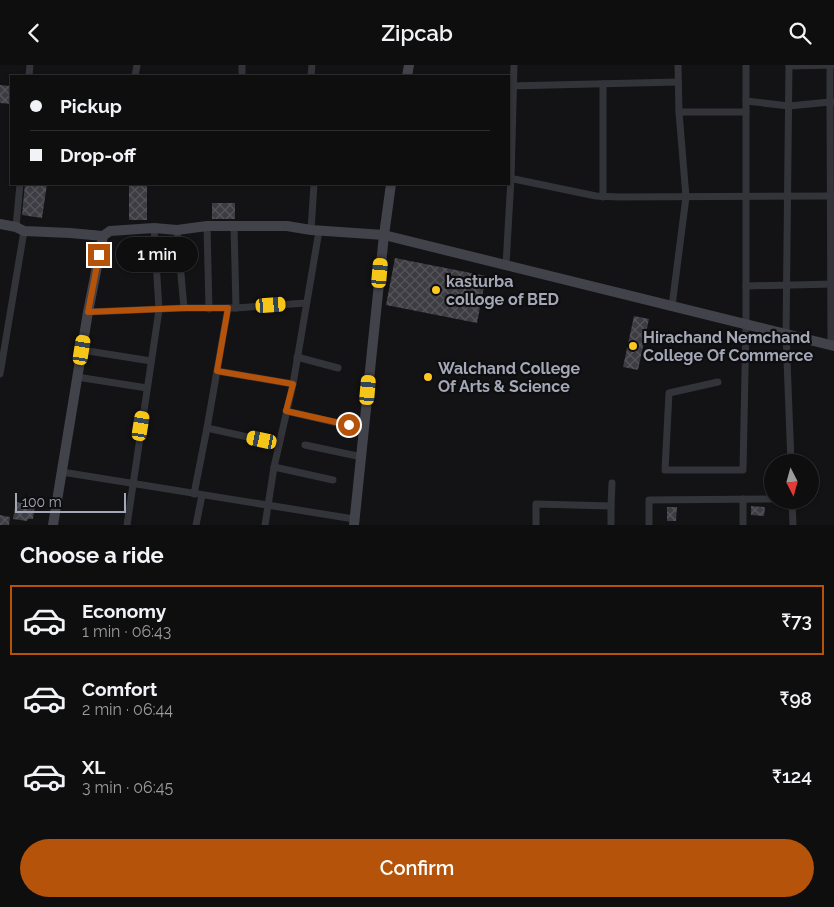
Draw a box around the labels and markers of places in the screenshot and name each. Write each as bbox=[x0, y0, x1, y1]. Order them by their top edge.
place label: kasturba colloge of BED bbox=[446, 272, 559, 309]
marker: kasturba colloge of BED bbox=[430, 284, 442, 296]
place label: Hirachand Nemchand College Of Commerce bbox=[643, 328, 814, 365]
marker: Hirachand Nemchand College Of Commerce bbox=[627, 340, 639, 352]
place label: Walchand College Of Arts & Science bbox=[438, 359, 580, 396]
marker: Walchand College Of Arts & Science bbox=[422, 371, 434, 383]

